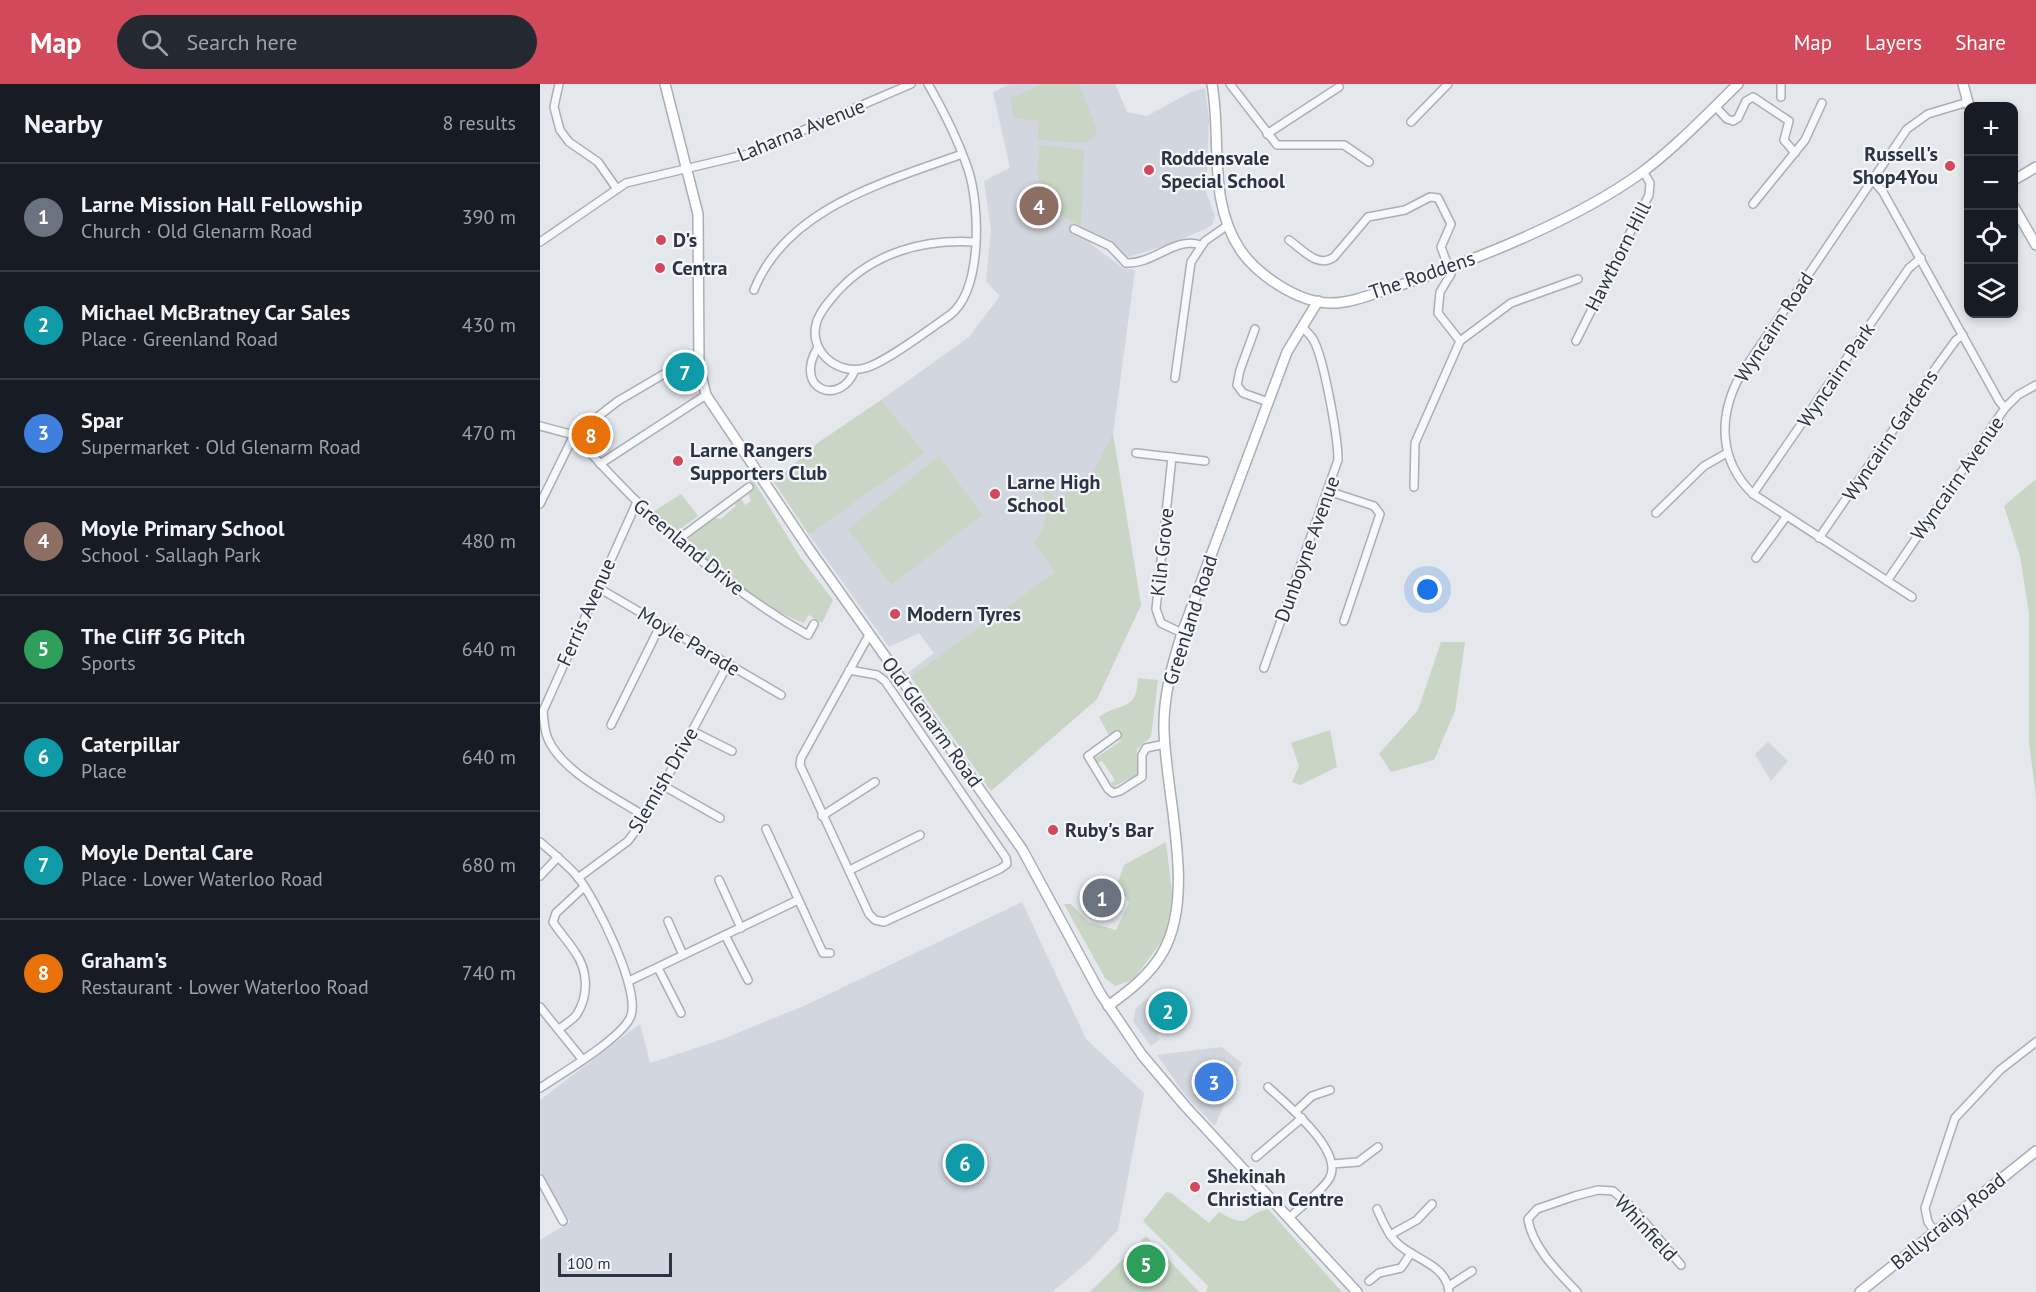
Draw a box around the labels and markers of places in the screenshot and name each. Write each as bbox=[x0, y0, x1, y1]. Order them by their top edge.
place label: Russell's Shop4You bbox=[1852, 141, 1938, 190]
place label: Roddensvale Special School bbox=[1161, 145, 1285, 194]
marker: Russell's Shop4You bbox=[1943, 159, 1957, 173]
marker: Roddensvale Special School bbox=[1142, 163, 1156, 177]
pin: 4 bbox=[1020, 184, 1058, 228]
place label: D's bbox=[673, 227, 697, 253]
marker: D's bbox=[654, 233, 668, 247]
place label: Centra bbox=[672, 255, 728, 281]
marker: Centra bbox=[653, 261, 667, 275]
pin: 7 bbox=[666, 350, 704, 394]
pin: 8 bbox=[572, 412, 610, 458]
place label: Larne Rangers Supporters Club bbox=[690, 437, 827, 486]
marker: Larne Rangers Supporters Club bbox=[671, 454, 685, 468]
place label: Larne High School bbox=[1007, 469, 1100, 518]
marker: Larne High School bbox=[988, 487, 1002, 501]
place label: Modern Tyres bbox=[907, 601, 1021, 627]
marker: Modern Tyres bbox=[888, 607, 902, 621]
place label: Ruby's Bar bbox=[1065, 817, 1154, 843]
marker: Ruby's Bar bbox=[1046, 823, 1060, 837]
pin: 1 bbox=[1082, 876, 1122, 920]
pin: 2 bbox=[1148, 988, 1188, 1034]
pin: 3 bbox=[1194, 1060, 1234, 1104]
pin: 6 bbox=[946, 1140, 984, 1186]
place label: Shekinah Christian Centre bbox=[1207, 1163, 1344, 1212]
marker: Shekinah Christian Centre bbox=[1188, 1180, 1202, 1194]
pin: 5 bbox=[1126, 1242, 1166, 1286]

